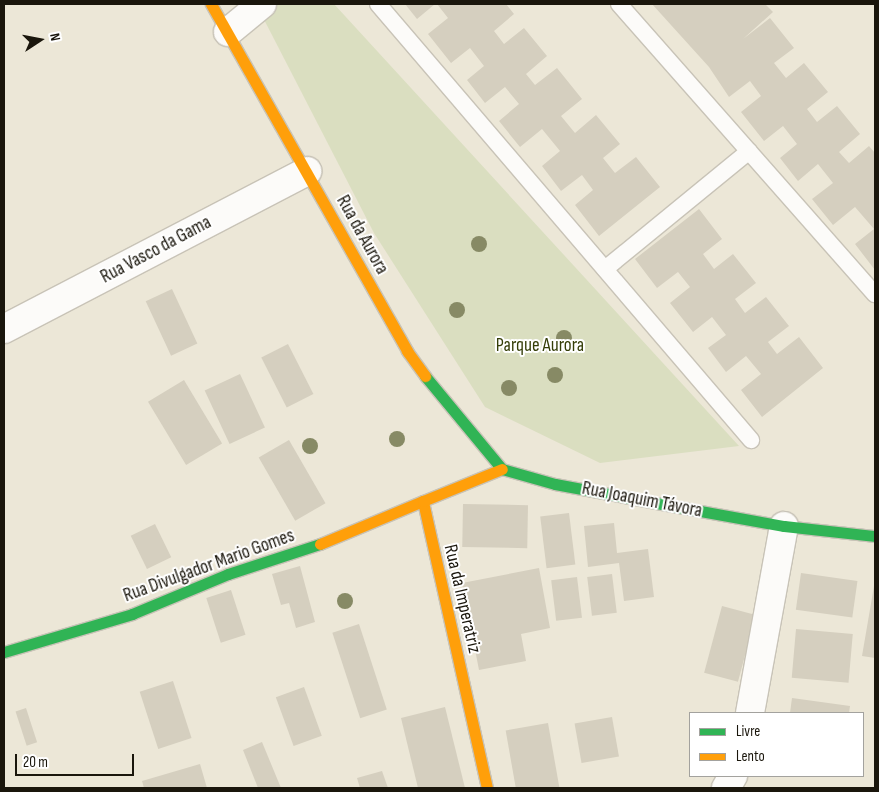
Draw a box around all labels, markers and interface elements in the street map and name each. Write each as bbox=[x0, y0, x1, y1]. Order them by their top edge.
north arrow bbox=[15, 15, 65, 65]
text: N bbox=[46, 32, 64, 42]
street label: Rua da Aurora bbox=[331, 191, 393, 279]
street label: Rua Vasco da Gama bbox=[97, 211, 215, 289]
park label: Parque Aurora bbox=[496, 335, 584, 357]
street label: Rua Joaquim Távora bbox=[580, 477, 704, 523]
street label: Rua Divulgador Mario Gomes bbox=[120, 524, 298, 608]
street label: Rua da Imperatriz bbox=[438, 542, 486, 656]
legend bbox=[689, 712, 864, 777]
text: Livre bbox=[736, 722, 760, 741]
scale bar bbox=[18, 744, 136, 776]
text: Lento bbox=[736, 747, 765, 766]
text: 20 m bbox=[23, 753, 48, 772]

